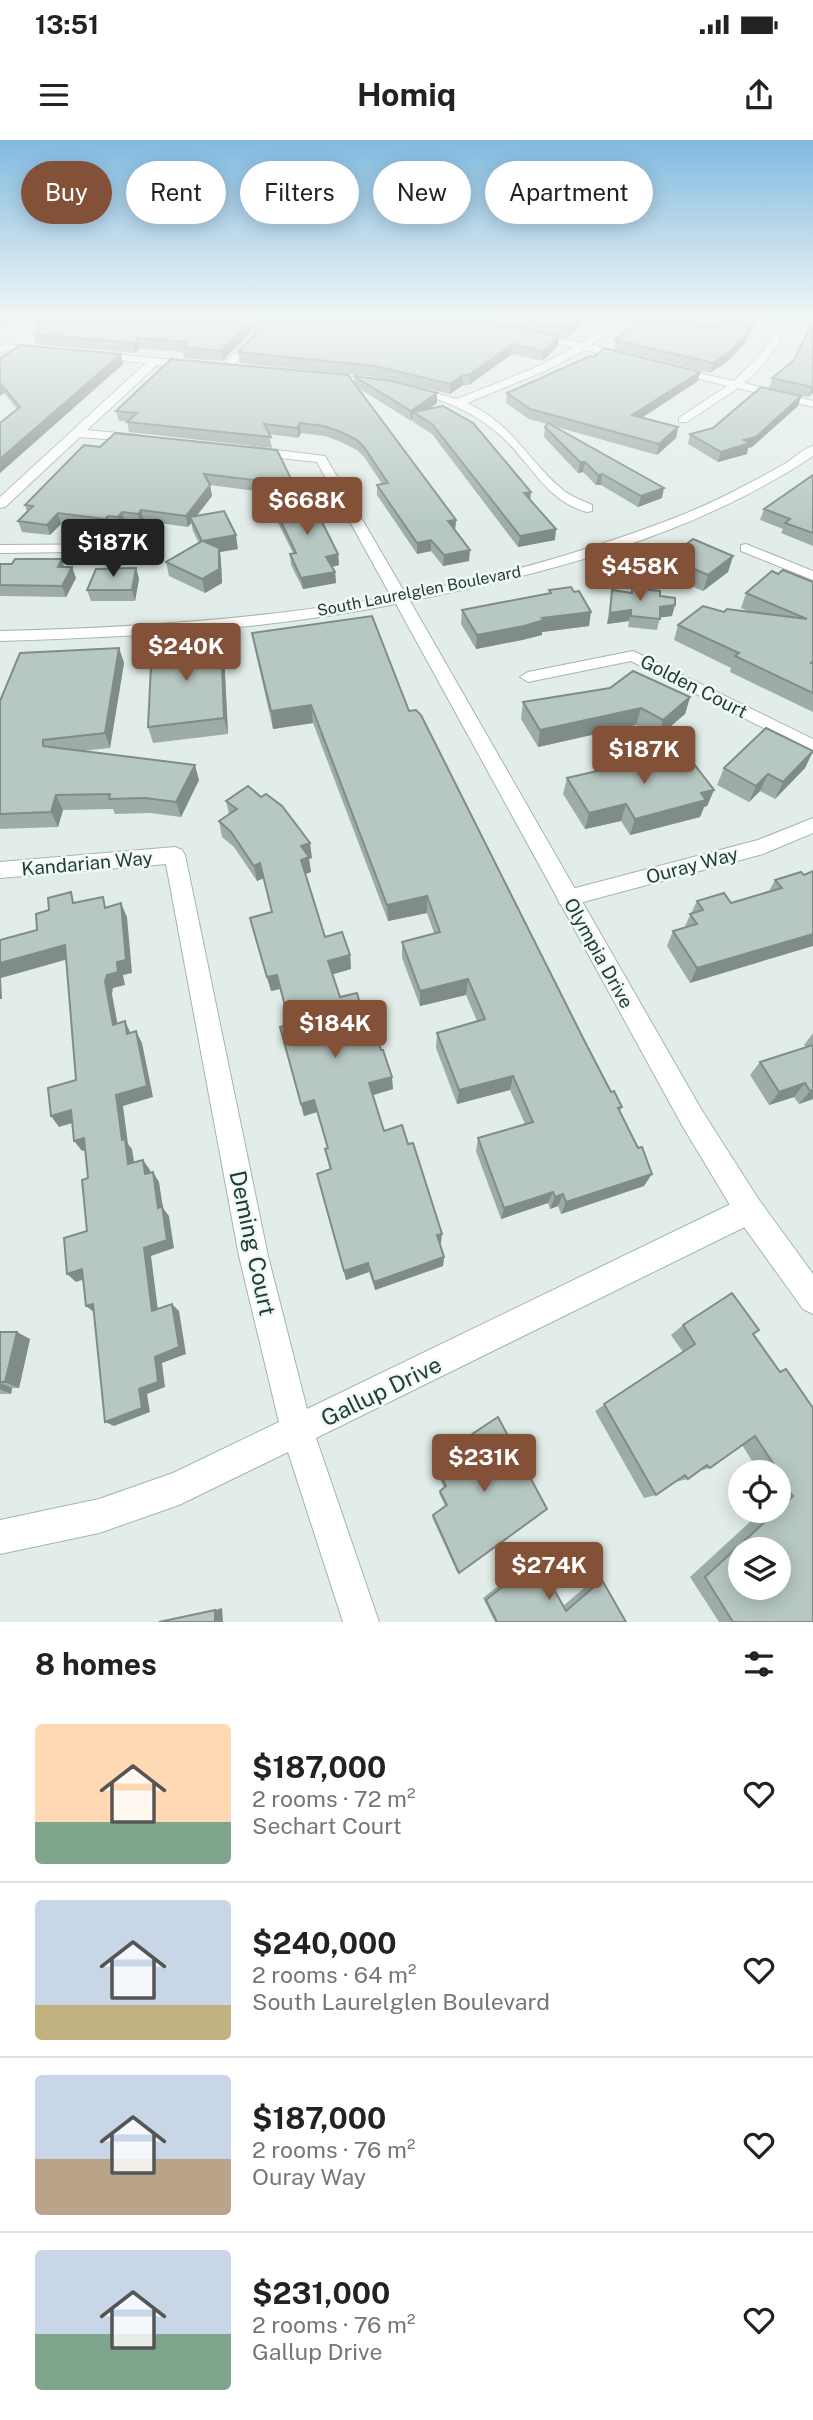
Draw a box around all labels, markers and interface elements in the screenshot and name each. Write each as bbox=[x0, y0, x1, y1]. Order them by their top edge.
text: 13:51 bbox=[35, 9, 99, 40]
icon: menu bbox=[35, 76, 73, 114]
text: Homiq bbox=[357, 76, 456, 113]
icon: share bbox=[740, 76, 778, 114]
chip: Buy bbox=[21, 161, 112, 224]
chip: Rent bbox=[126, 161, 226, 224]
chip: Filters bbox=[240, 161, 359, 224]
chip: New bbox=[373, 161, 471, 224]
chip: Apartment bbox=[485, 161, 653, 224]
pin: $668K bbox=[258, 478, 356, 537]
text: $668K bbox=[268, 486, 346, 513]
pin: $187K bbox=[64, 520, 162, 579]
text: $187K bbox=[77, 528, 149, 555]
pin: $458K bbox=[591, 544, 689, 603]
text: $458K bbox=[601, 552, 679, 579]
street label: South Laurelglen Boulevard bbox=[315, 562, 523, 620]
pin: $240K bbox=[137, 624, 235, 683]
text: $240K bbox=[148, 632, 224, 659]
street label: Golden Court bbox=[637, 650, 751, 722]
pin: $187K bbox=[595, 726, 693, 786]
text: $187K bbox=[608, 735, 680, 762]
street label: Ouray Way bbox=[644, 842, 740, 888]
street label: Kandarian Way bbox=[21, 846, 153, 880]
street label: Olympia Drive bbox=[560, 894, 638, 1012]
pin: $184K bbox=[286, 1000, 384, 1060]
text: $184K bbox=[299, 1009, 371, 1036]
street label: Deming Court bbox=[224, 1168, 282, 1318]
street label: Gallup Drive bbox=[316, 1350, 446, 1432]
pin: $231K bbox=[435, 1434, 533, 1494]
text: $231K bbox=[448, 1443, 520, 1470]
map controls bbox=[728, 1460, 791, 1600]
button: locate bbox=[728, 1460, 791, 1523]
button: layers bbox=[728, 1537, 791, 1600]
pin: $274K bbox=[500, 1542, 598, 1602]
text: $274K bbox=[511, 1551, 587, 1578]
icon: filters bbox=[740, 1645, 778, 1683]
text: 8 homes bbox=[35, 1646, 157, 1682]
text: $187,000 bbox=[252, 1749, 386, 1785]
icon: home bbox=[91, 1752, 175, 1836]
icon: heart bbox=[740, 1775, 778, 1813]
text: 2 rooms · 72 m² bbox=[252, 1785, 415, 1812]
text: Sechart Court bbox=[252, 1812, 402, 1839]
text: $240,000 bbox=[252, 1925, 397, 1961]
icon: home bbox=[91, 1928, 175, 2012]
icon: heart bbox=[740, 1951, 778, 1989]
text: 2 rooms · 64 m² bbox=[252, 1961, 416, 1988]
text: South Laurelglen Boulevard bbox=[252, 1988, 550, 2015]
text: $187,000 bbox=[252, 2100, 386, 2136]
icon: home bbox=[91, 2103, 175, 2187]
icon: heart bbox=[740, 2126, 778, 2164]
text: 2 rooms · 76 m² bbox=[252, 2136, 415, 2163]
text: Ouray Way bbox=[252, 2163, 366, 2190]
text: $231,000 bbox=[252, 2275, 390, 2311]
icon: home bbox=[91, 2278, 175, 2362]
icon: heart bbox=[740, 2301, 778, 2339]
text: 2 rooms · 76 m² bbox=[252, 2311, 415, 2338]
text: Gallup Drive bbox=[252, 2338, 382, 2365]

